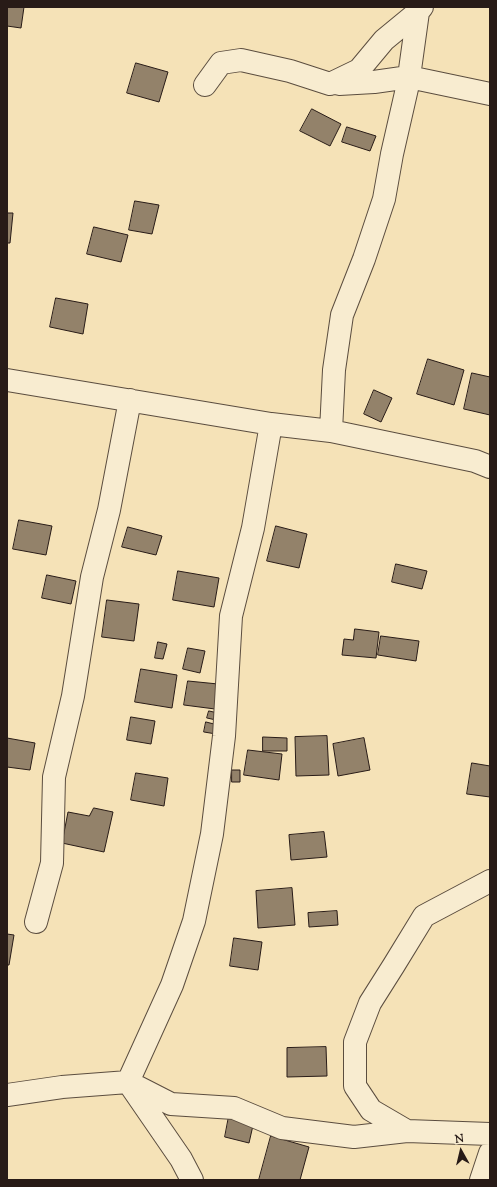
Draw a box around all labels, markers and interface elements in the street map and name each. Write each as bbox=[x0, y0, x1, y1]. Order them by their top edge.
north arrow bbox=[441, 1131, 481, 1171]
text: N bbox=[454, 1131, 465, 1148]

